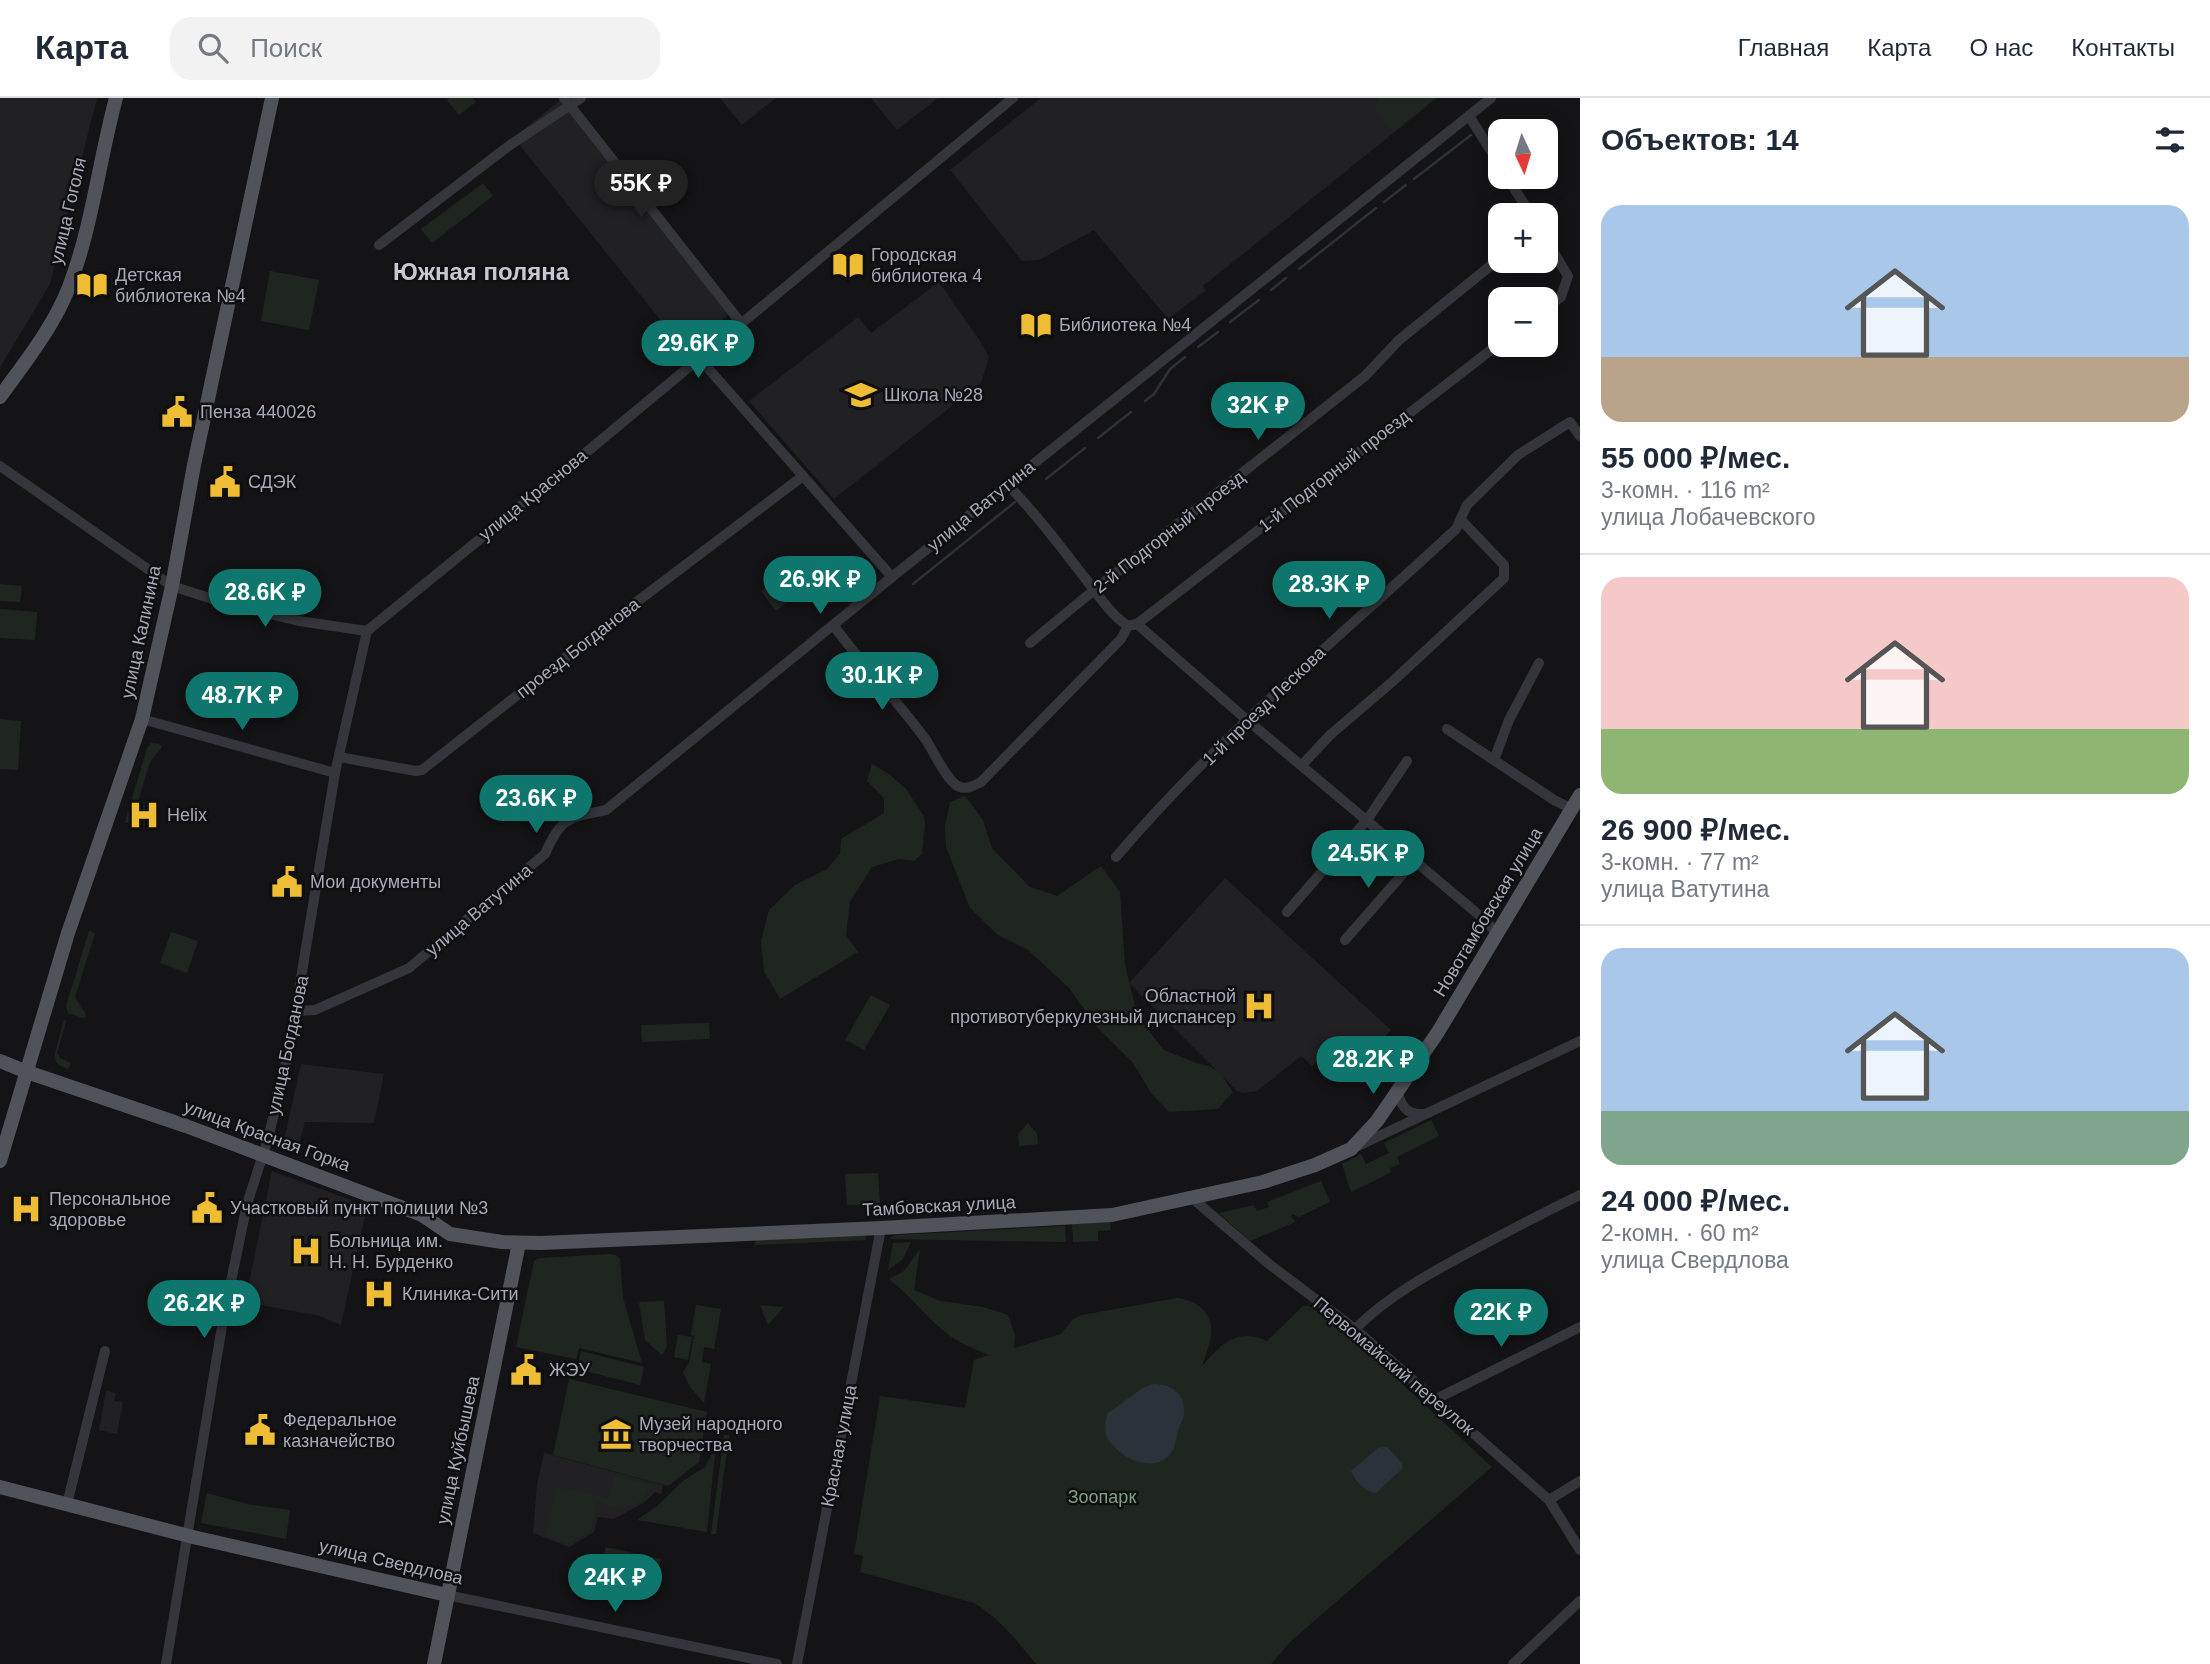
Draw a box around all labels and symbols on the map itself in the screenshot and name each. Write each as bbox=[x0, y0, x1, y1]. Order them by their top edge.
north arrow bbox=[1488, 119, 1558, 189]
street label: улица Гоголя bbox=[46, 156, 90, 266]
pin: 55K ₽ bbox=[592, 160, 690, 220]
place label: Городская библиотека 4 bbox=[871, 245, 982, 286]
library icon: Городская библиотека 4 bbox=[831, 248, 865, 282]
district label: Южная поляна bbox=[393, 258, 570, 285]
place label: Детская библиотека №4 bbox=[115, 265, 246, 306]
library icon: Детская библиотека №4 bbox=[75, 268, 109, 302]
library icon: Библиотека №4 bbox=[1019, 308, 1053, 342]
place label: Библиотека №4 bbox=[1059, 315, 1191, 335]
pin: 29.6K ₽ bbox=[633, 320, 763, 380]
school or university icon: Школа №28 bbox=[844, 378, 878, 412]
pin: 32K ₽ bbox=[1209, 382, 1307, 442]
place label: Школа №28 bbox=[884, 385, 983, 405]
public building icon: Пенза 440026 bbox=[160, 395, 194, 429]
place label: Пенза 440026 bbox=[200, 402, 316, 422]
street label: 1-й Подгорный проезд bbox=[1255, 406, 1414, 536]
street label: улица Краснова bbox=[475, 445, 592, 545]
street label: улица Ватутина bbox=[923, 456, 1039, 555]
public building icon: СДЭК bbox=[208, 465, 242, 499]
street label: 2-й Подгорный проезд bbox=[1090, 467, 1249, 597]
place label: СДЭК bbox=[248, 472, 297, 492]
pin: 26.9K ₽ bbox=[755, 556, 885, 616]
pin: 28.3K ₽ bbox=[1264, 561, 1394, 621]
street label: улица Калинина bbox=[117, 563, 165, 700]
pin: 28.6K ₽ bbox=[200, 570, 330, 629]
street label: проезд Богданова bbox=[513, 593, 644, 702]
street label: 1-й проезд Лескова bbox=[1199, 642, 1330, 769]
pin: 30.1K ₽ bbox=[817, 652, 947, 712]
pin: 48.7K ₽ bbox=[177, 672, 307, 732]
pin: 23.6K ₽ bbox=[471, 776, 601, 835]
hospital icon: Helix bbox=[127, 798, 161, 832]
place label: Helix bbox=[167, 805, 207, 825]
street label: Новотамбовская улица bbox=[1430, 823, 1547, 1000]
pin: 24.5K ₽ bbox=[1303, 830, 1433, 890]
street label: улица Ватутина bbox=[422, 859, 537, 960]
public building icon: Мои документы bbox=[270, 865, 304, 899]
place label: Мои документы bbox=[310, 872, 441, 892]
street label: улица Богданова bbox=[263, 973, 313, 1116]
place label: Областной противотуберкулезный диспансер bbox=[950, 986, 1236, 1027]
hospital icon: Областной противотуберкулезный диспансер bbox=[1242, 989, 1276, 1023]
pin: 28.2K ₽ bbox=[1308, 1037, 1438, 1096]
street label: улица Красная Горка bbox=[181, 1097, 354, 1176]
place label: Персональное здоровье bbox=[49, 1189, 171, 1230]
public building icon: Участковый пункт полиции №3 bbox=[190, 1191, 224, 1225]
hospital icon: Персональное здоровье bbox=[9, 1192, 43, 1226]
street label: Тамбовская улица bbox=[862, 1192, 1017, 1220]
place label: Участковый пункт полиции №3 bbox=[230, 1198, 488, 1218]
place label: Больница им. Н. Н. Бурденко bbox=[329, 1231, 453, 1272]
hospital icon: Больница им. Н. Н. Бурденко bbox=[289, 1234, 323, 1268]
hospital icon: Клиника-Сити bbox=[362, 1277, 396, 1311]
pin: 26.2K ₽ bbox=[139, 1280, 269, 1340]
place label: Клиника-Сити bbox=[402, 1284, 519, 1304]
pin: 22K ₽ bbox=[1452, 1290, 1550, 1349]
street label: Первомайский переулок bbox=[1310, 1293, 1478, 1439]
public building icon: ЖЭУ bbox=[509, 1353, 543, 1387]
place label: ЖЭУ bbox=[549, 1360, 591, 1380]
street label: улица Куйбышева bbox=[433, 1373, 484, 1526]
street label: Красная улица bbox=[817, 1382, 861, 1509]
place label: Федеральное казначейство bbox=[283, 1410, 397, 1451]
public building icon: Федеральное казначейство bbox=[243, 1413, 277, 1447]
place label: Музей народного творчества bbox=[639, 1414, 783, 1455]
museum icon: Музей народного творчества bbox=[599, 1417, 633, 1451]
park label: Зоопарк bbox=[1068, 1487, 1136, 1507]
street label: улица Свердлова bbox=[317, 1536, 466, 1589]
pin: 24K ₽ bbox=[566, 1554, 664, 1614]

